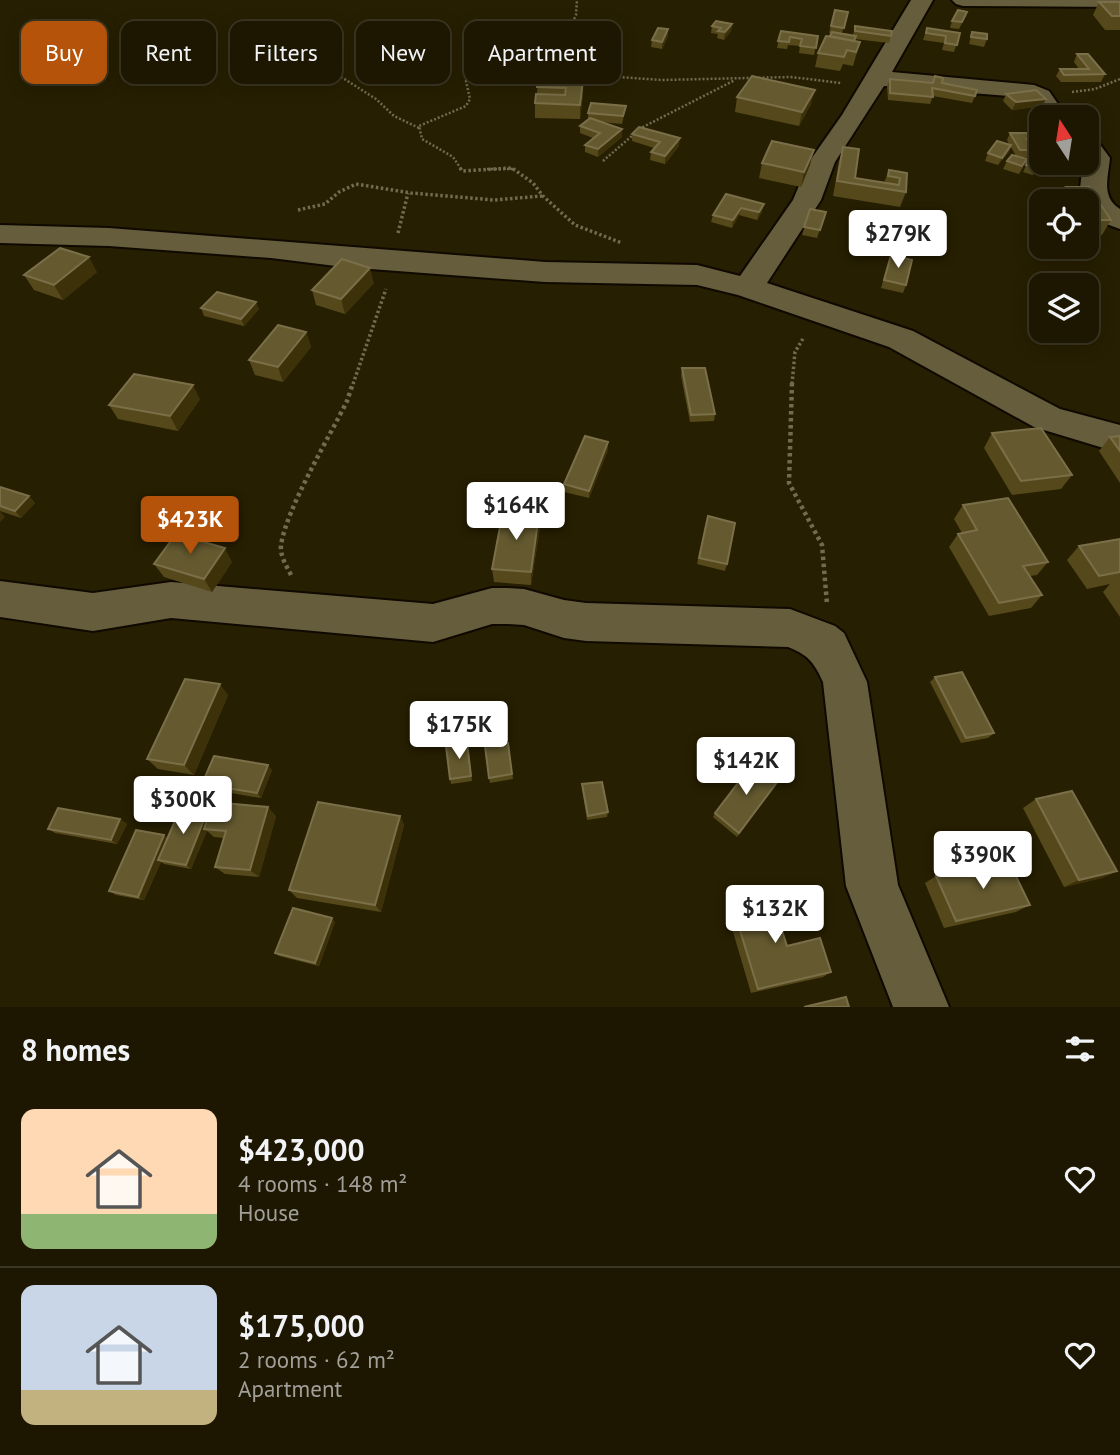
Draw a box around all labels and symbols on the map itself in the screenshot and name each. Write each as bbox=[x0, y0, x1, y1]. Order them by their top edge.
north arrow bbox=[1029, 105, 1099, 175]
pin: $279K bbox=[849, 210, 947, 270]
pin: $164K bbox=[467, 482, 565, 542]
pin: $423K bbox=[141, 496, 239, 556]
pin: $175K bbox=[410, 702, 508, 761]
pin: $142K bbox=[697, 738, 795, 797]
pin: $300K bbox=[134, 776, 232, 836]
pin: $390K bbox=[934, 832, 1032, 891]
pin: $132K bbox=[726, 886, 824, 945]

